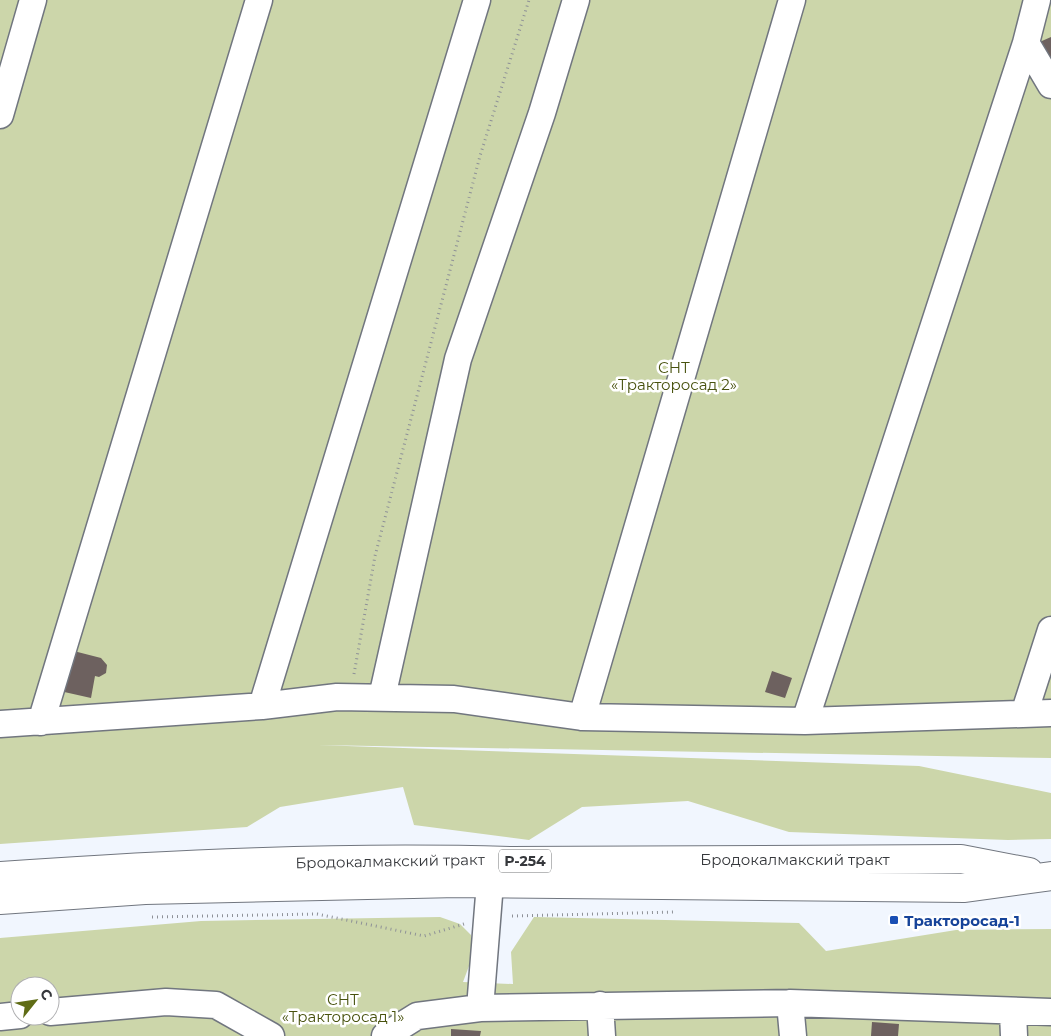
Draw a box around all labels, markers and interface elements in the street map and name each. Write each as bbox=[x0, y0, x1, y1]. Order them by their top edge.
park label: СНТ «Тракторосад 2» bbox=[611, 358, 737, 394]
road number: Р-254 bbox=[499, 849, 551, 872]
street label: Бродокалмакский тракт bbox=[295, 850, 486, 872]
street label: Бродокалмакский тракт bbox=[700, 850, 891, 869]
place label: Тракторосад-1 bbox=[904, 911, 1020, 930]
marker: Тракторосад-1 bbox=[888, 914, 900, 926]
north arrow bbox=[10, 976, 60, 1026]
text: С bbox=[36, 986, 57, 1003]
park label: СНТ «Тракторосад 1» bbox=[282, 990, 404, 1026]

